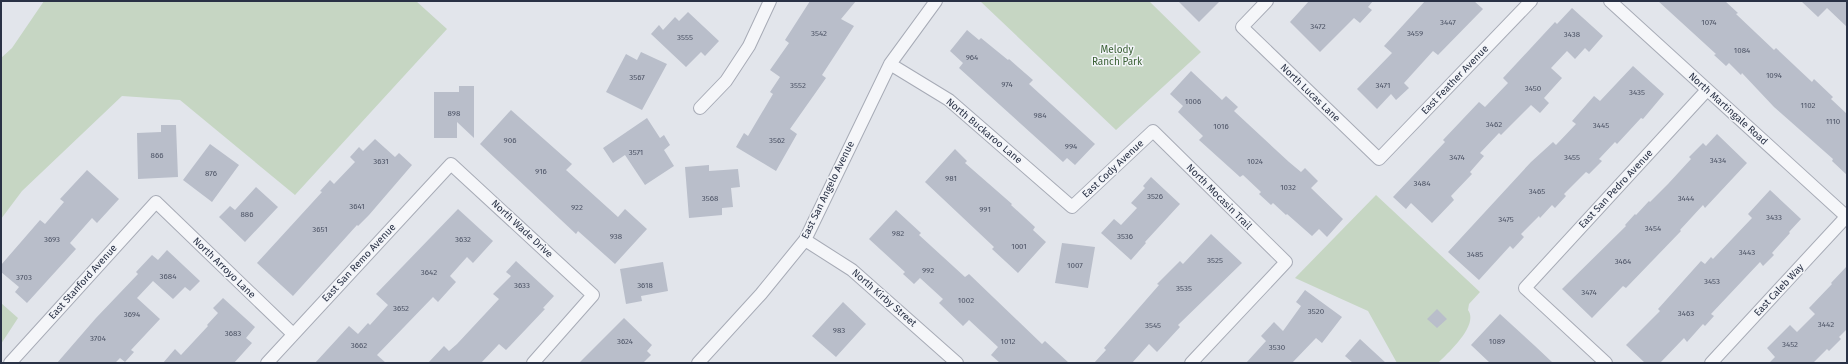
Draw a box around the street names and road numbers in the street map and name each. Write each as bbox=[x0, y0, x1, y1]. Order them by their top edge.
street label: East Feather Avenue bbox=[1419, 43, 1491, 117]
street label: North Lucas Lane bbox=[1278, 61, 1342, 125]
street label: North Martingale Road bbox=[1686, 70, 1770, 148]
street label: North Buckaroo Lane bbox=[944, 96, 1024, 166]
street label: East Cody Avenue bbox=[1080, 138, 1146, 200]
street label: East San Angelo Avenue bbox=[799, 139, 857, 241]
street label: East San Pedro Avenue bbox=[1576, 147, 1656, 231]
street label: North Mocasin Trail bbox=[1184, 162, 1254, 232]
street label: North Wade Drive bbox=[489, 197, 555, 261]
street label: East San Remo Avenue bbox=[320, 221, 398, 305]
street label: North Arroyo Lane bbox=[190, 235, 258, 301]
street label: East Stanford Avenue bbox=[46, 242, 120, 322]
street label: East Caleb Way bbox=[1752, 261, 1806, 319]
street label: North Kirby Street bbox=[849, 267, 919, 330]

